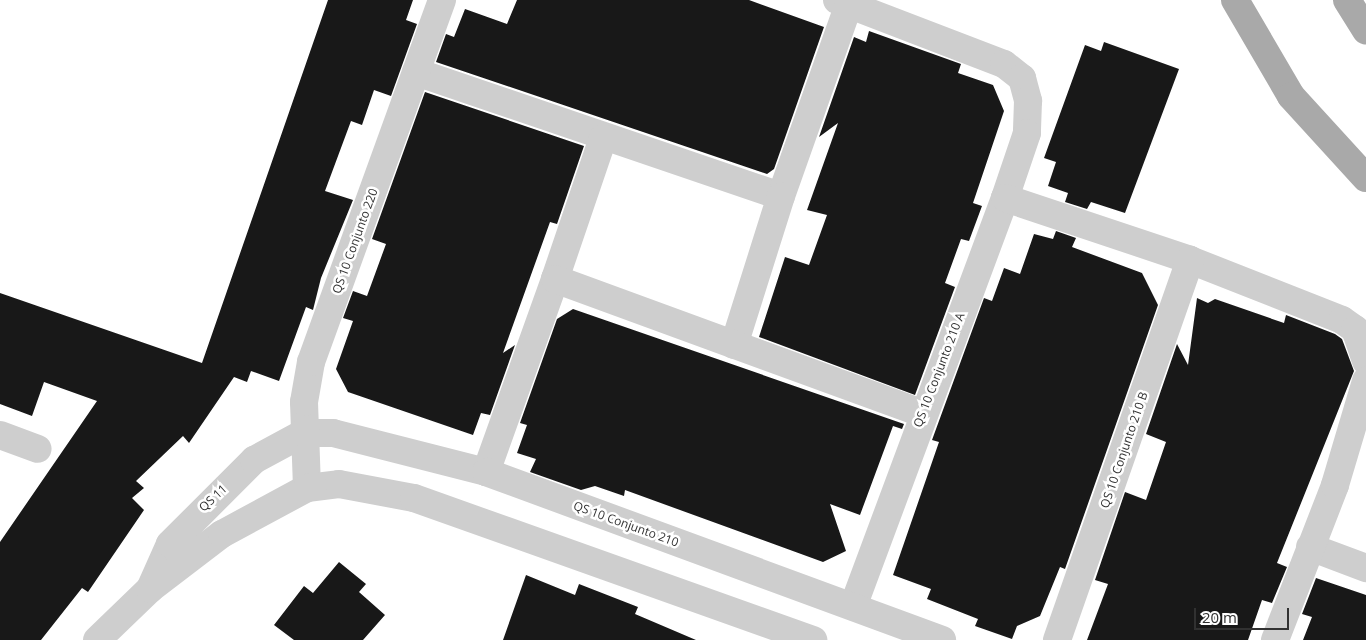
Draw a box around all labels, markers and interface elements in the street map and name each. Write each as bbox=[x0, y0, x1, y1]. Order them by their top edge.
street label: QS 10 Conjunto 220 bbox=[329, 186, 381, 296]
street label: QS 10 Conjunto 210 A bbox=[910, 311, 968, 429]
street label: QS 10 Conjunto 210 B bbox=[1097, 390, 1151, 510]
street label: QS 11 bbox=[196, 482, 230, 514]
street label: QS 10 Conjunto 210 bbox=[571, 498, 681, 550]
scale bar bbox=[1196, 598, 1291, 630]
text: 20 m bbox=[1202, 607, 1237, 627]

